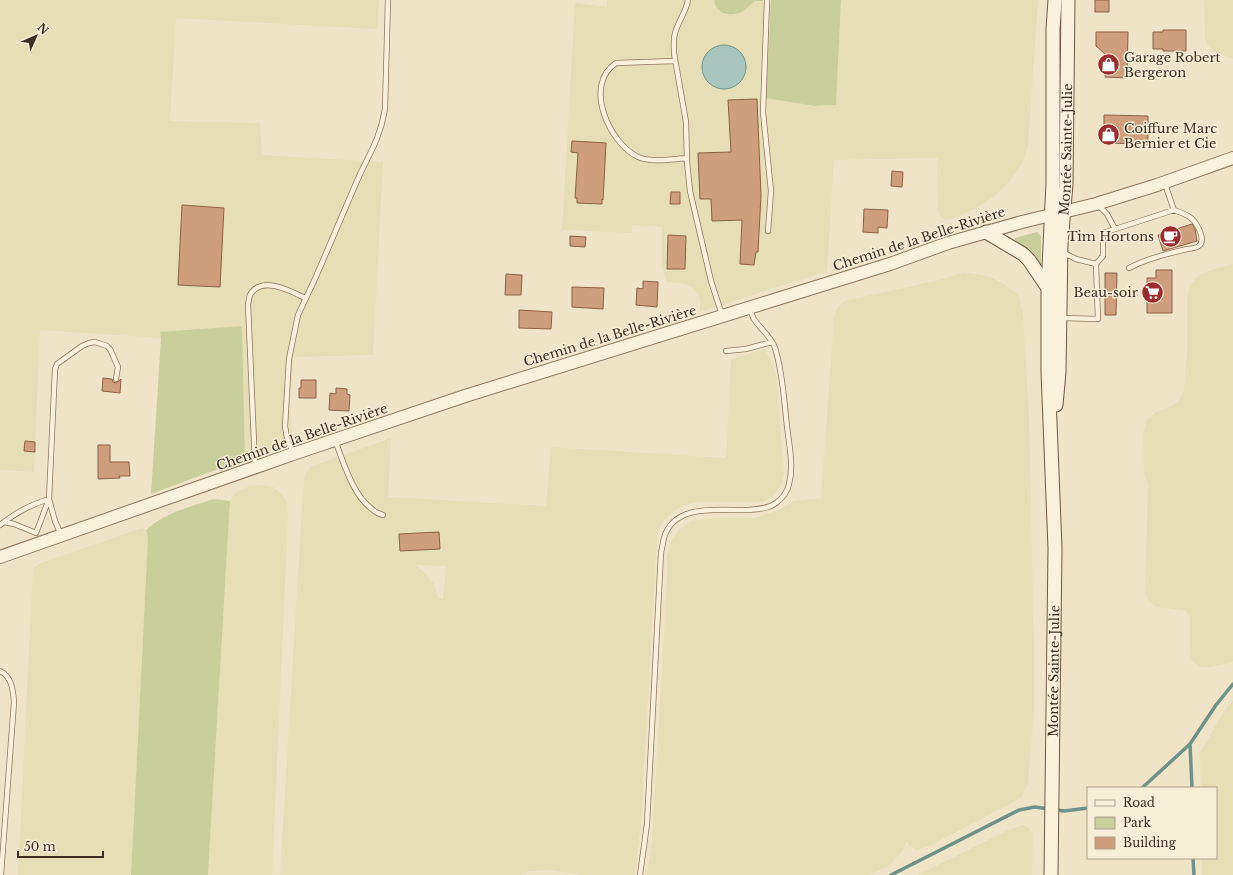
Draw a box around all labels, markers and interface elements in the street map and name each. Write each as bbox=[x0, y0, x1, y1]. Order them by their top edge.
north arrow bbox=[16, 16, 56, 56]
text: N bbox=[34, 20, 52, 38]
place label: Garage Robert Bergeron bbox=[1124, 49, 1221, 81]
shop icon: Garage Robert Bergeron bbox=[1096, 51, 1122, 77]
street label: Montée Sainte-Julie bbox=[1055, 83, 1076, 216]
place label: Coiffure Marc Bernier et Cie bbox=[1124, 120, 1217, 152]
shop icon: Coiffure Marc Bernier et Cie bbox=[1095, 122, 1121, 148]
street label: Chemin de la Belle-Rivière bbox=[831, 203, 1007, 275]
cafe icon: Tim Hortons bbox=[1157, 223, 1183, 249]
place label: Tim Hortons bbox=[1067, 228, 1154, 245]
supermarket icon: Beau-soir bbox=[1140, 279, 1166, 305]
place label: Beau-soir bbox=[1074, 284, 1139, 301]
street label: Chemin de la Belle-Rivière bbox=[521, 302, 699, 370]
street label: Chemin de la Belle-Rivière bbox=[214, 400, 390, 474]
street label: Montée Sainte-Julie bbox=[1044, 605, 1063, 737]
legend bbox=[1087, 787, 1217, 859]
text: Road bbox=[1123, 795, 1155, 810]
text: Park bbox=[1123, 815, 1151, 830]
scale bar bbox=[18, 833, 103, 859]
text: Building bbox=[1123, 835, 1177, 850]
text: 50 m bbox=[24, 839, 56, 854]

